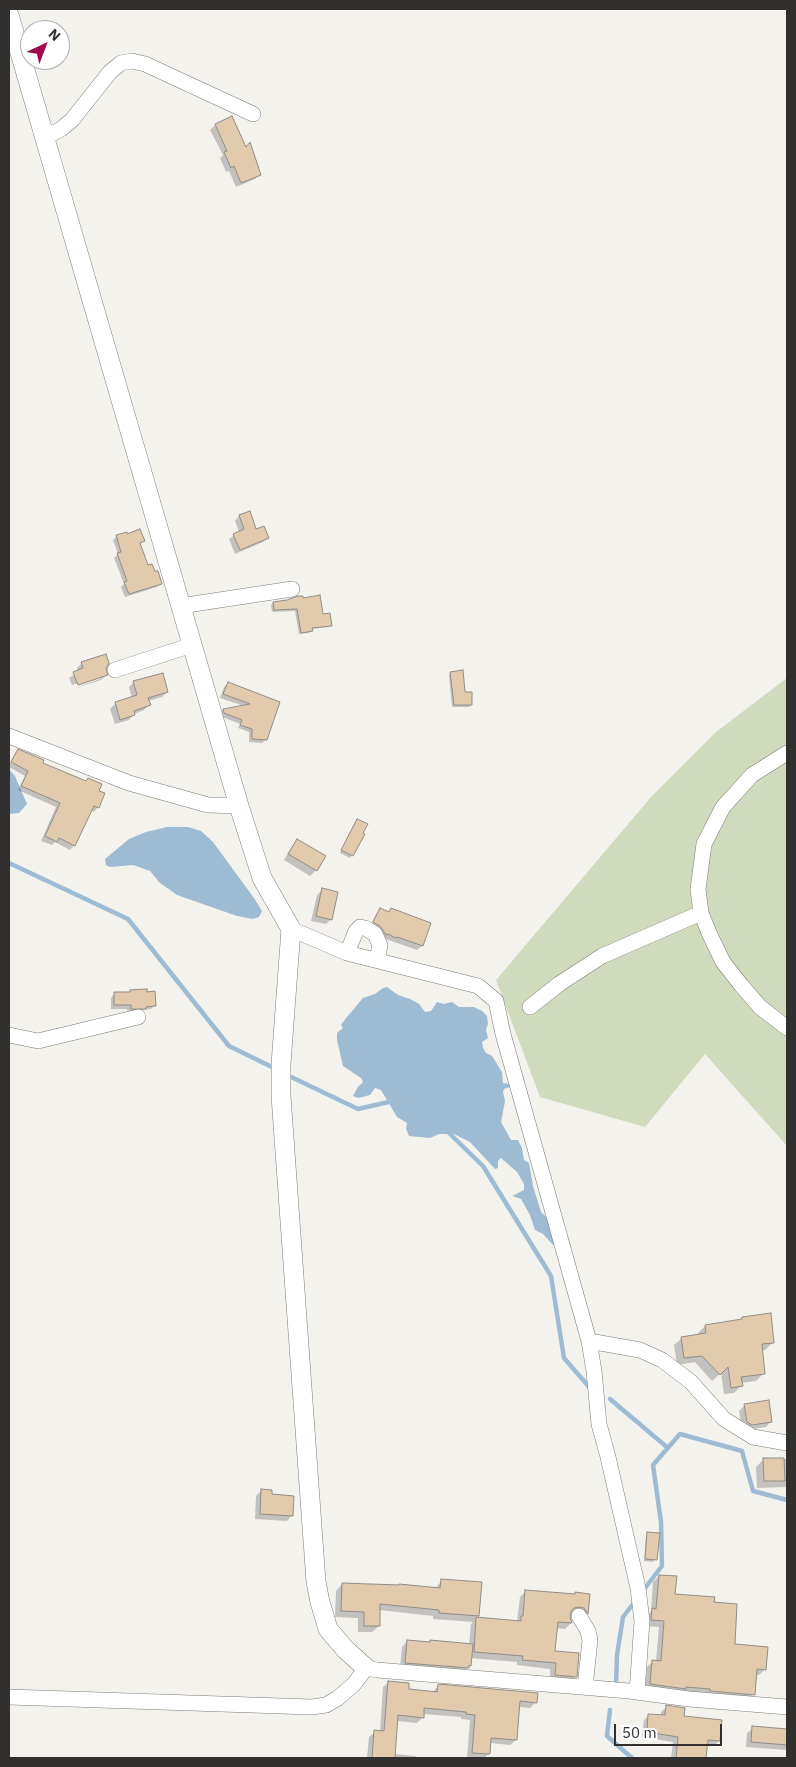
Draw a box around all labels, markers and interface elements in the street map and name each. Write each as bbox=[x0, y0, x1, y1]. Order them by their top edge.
north arrow bbox=[20, 20, 70, 70]
text: N bbox=[45, 25, 64, 45]
scale bar bbox=[616, 1714, 724, 1746]
text: 50 m bbox=[622, 1723, 657, 1742]

